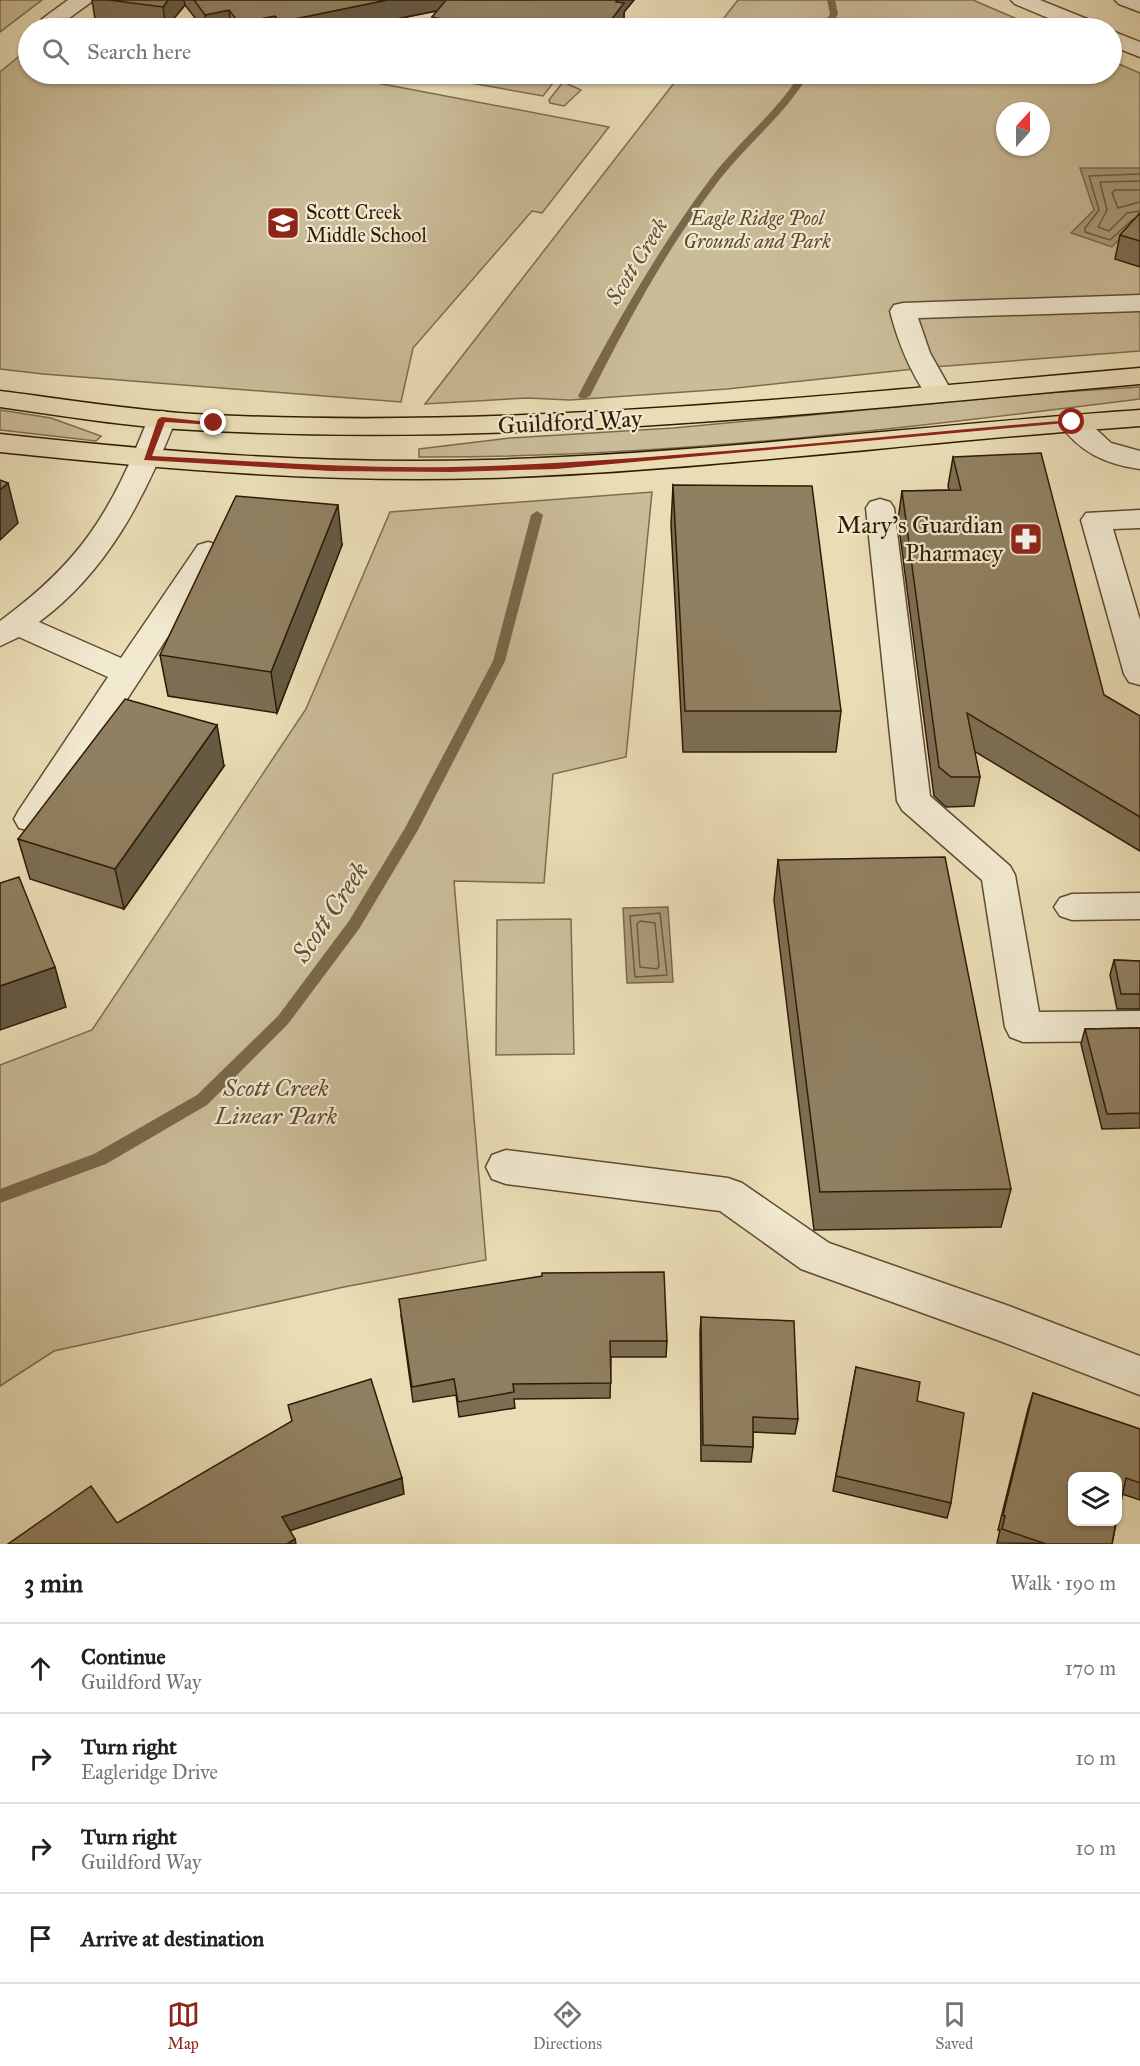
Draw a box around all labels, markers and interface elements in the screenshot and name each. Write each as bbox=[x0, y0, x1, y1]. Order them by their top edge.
search box bbox=[18, 18, 1122, 84]
icon: search bbox=[39, 35, 72, 68]
text: Search here bbox=[87, 38, 191, 65]
north arrow bbox=[996, 102, 1050, 156]
place label: Scott Creek Middle School bbox=[306, 200, 427, 247]
school or university icon: Scott Creek Middle School bbox=[265, 205, 301, 241]
park label: Eagle Ridge Pool Grounds and Park bbox=[683, 206, 831, 253]
water label: Scott Creek bbox=[599, 213, 674, 310]
street label: Guildford Way bbox=[497, 403, 644, 441]
route start bbox=[1058, 408, 1084, 434]
route end bbox=[200, 409, 226, 435]
place label: Mary's Guardian Pharmacy bbox=[837, 510, 1004, 568]
pharmacy icon: Mary's Guardian Pharmacy bbox=[1008, 521, 1044, 557]
water label: Scott Creek bbox=[284, 855, 375, 969]
park label: Scott Creek Linear Park bbox=[214, 1073, 337, 1131]
map controls bbox=[1068, 1472, 1122, 1526]
button: layers bbox=[1068, 1472, 1122, 1526]
text: 3 min bbox=[24, 1567, 83, 1599]
text: Walk · 190 m bbox=[1011, 1571, 1116, 1595]
text: Continue bbox=[81, 1643, 166, 1670]
icon: ahead bbox=[24, 1652, 57, 1685]
text: 170 m bbox=[1065, 1656, 1116, 1680]
text: Guildford Way bbox=[81, 1670, 201, 1694]
text: Turn right bbox=[81, 1733, 177, 1760]
icon: right bbox=[24, 1742, 57, 1775]
text: 10 m bbox=[1075, 1746, 1116, 1770]
text: Eagleridge Drive bbox=[81, 1760, 218, 1784]
text: Turn right bbox=[81, 1823, 177, 1850]
icon: right bbox=[24, 1832, 57, 1865]
text: 10 m bbox=[1075, 1836, 1116, 1860]
text: Guildford Way bbox=[81, 1850, 201, 1874]
icon: arrive bbox=[24, 1922, 57, 1955]
text: Arrive at destination bbox=[81, 1925, 264, 1952]
tab: Map bbox=[167, 1998, 200, 2053]
tab: Directions bbox=[533, 1998, 602, 2053]
tab: Saved bbox=[935, 1998, 973, 2053]

